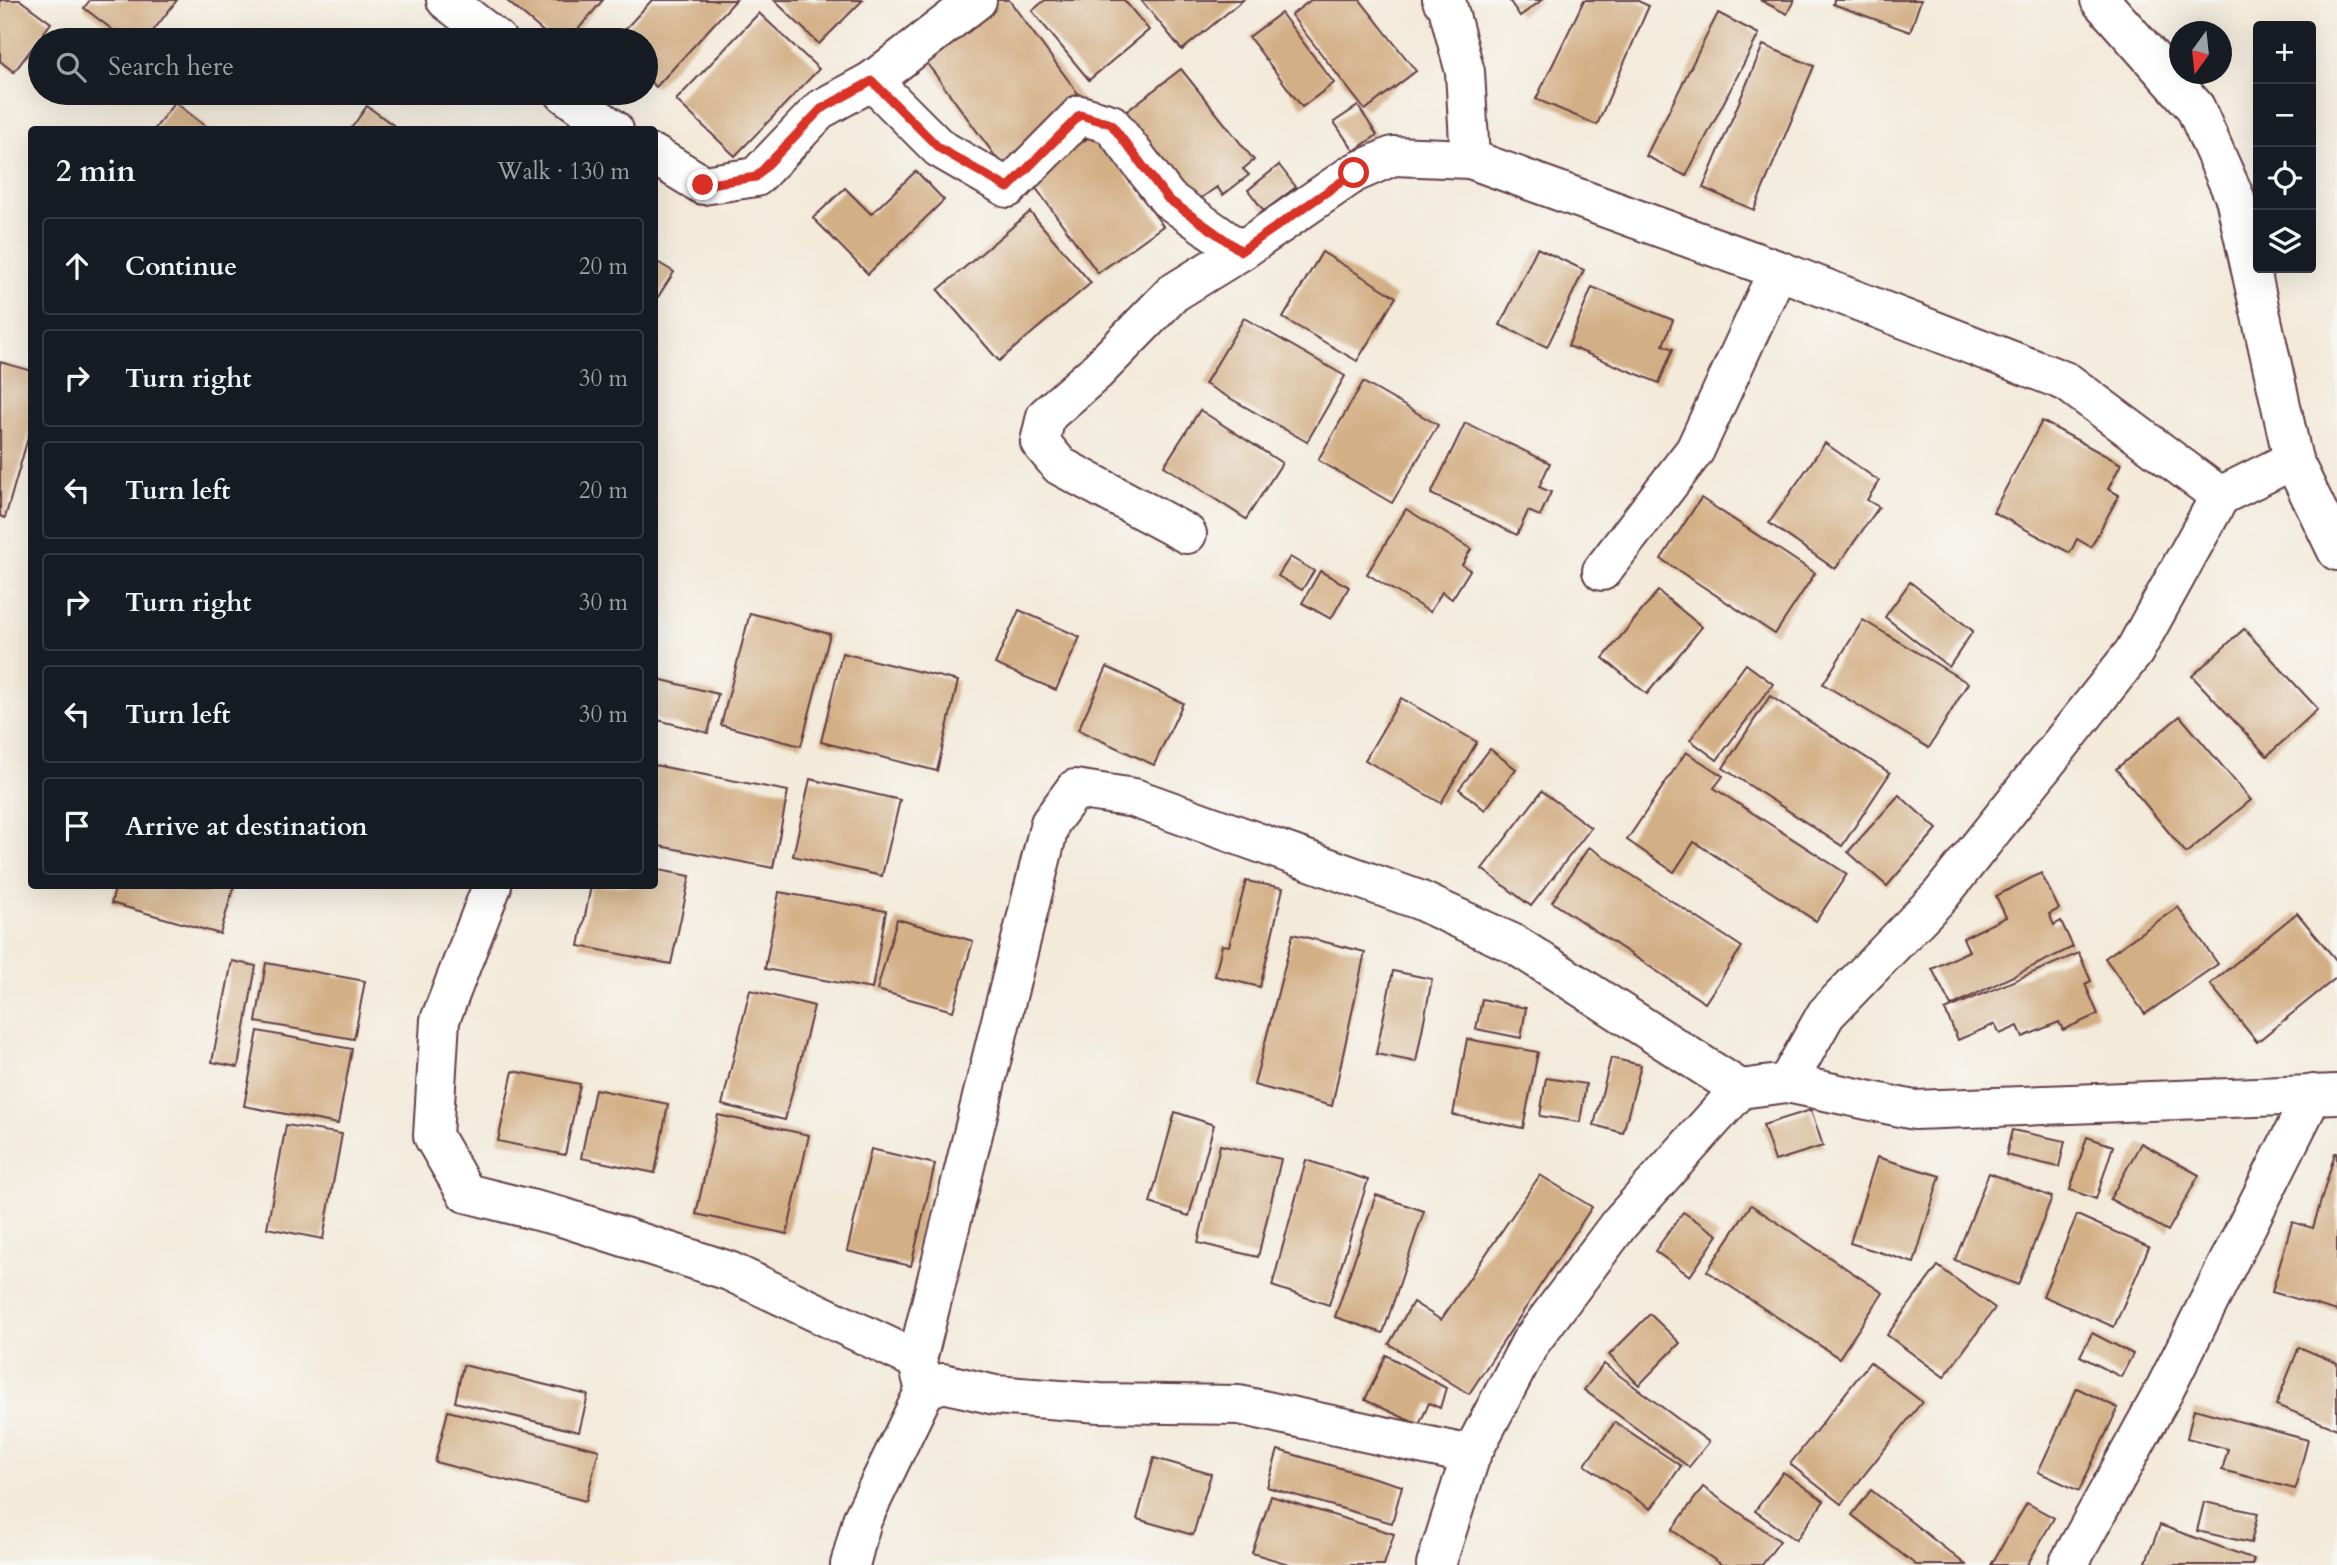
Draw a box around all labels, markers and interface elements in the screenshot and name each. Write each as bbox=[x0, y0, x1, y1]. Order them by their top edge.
north arrow bbox=[2169, 21, 2232, 84]
map controls bbox=[2253, 21, 2316, 273]
button: + bbox=[2253, 21, 2316, 84]
search box bbox=[28, 28, 658, 105]
icon: search bbox=[52, 48, 90, 86]
text: Search here bbox=[108, 49, 234, 84]
button: − bbox=[2253, 84, 2316, 147]
button: locate bbox=[2253, 147, 2316, 210]
text: 2 min bbox=[56, 151, 136, 192]
text: Walk · 130 m bbox=[497, 156, 630, 187]
route start bbox=[1338, 157, 1369, 188]
route end bbox=[687, 169, 718, 200]
button: layers bbox=[2253, 210, 2316, 273]
icon: ahead bbox=[58, 247, 96, 285]
text: Continue bbox=[125, 249, 237, 284]
text: 20 m bbox=[579, 251, 628, 282]
icon: right bbox=[58, 359, 96, 397]
text: Turn right bbox=[125, 361, 252, 396]
text: 30 m bbox=[579, 363, 628, 394]
icon: left bbox=[58, 471, 96, 509]
text: Turn left bbox=[125, 473, 230, 508]
text: 20 m bbox=[579, 475, 628, 506]
icon: right bbox=[58, 583, 96, 621]
text: Turn right bbox=[125, 585, 252, 620]
text: 30 m bbox=[579, 587, 628, 618]
icon: left bbox=[58, 695, 96, 733]
text: Turn left bbox=[125, 697, 230, 732]
text: 30 m bbox=[579, 699, 628, 730]
icon: arrive bbox=[58, 807, 96, 845]
text: Arrive at destination bbox=[125, 809, 368, 844]

